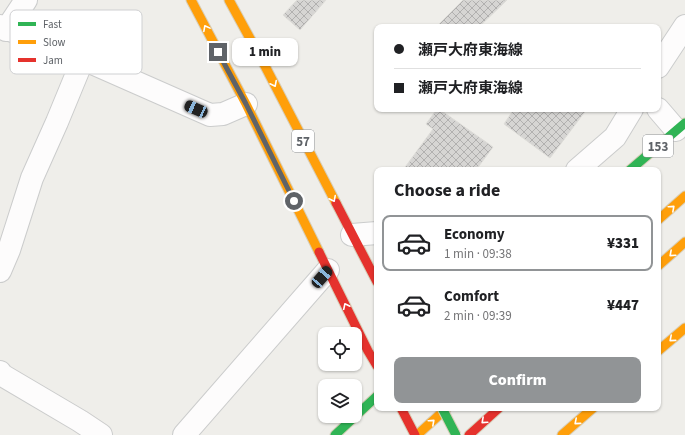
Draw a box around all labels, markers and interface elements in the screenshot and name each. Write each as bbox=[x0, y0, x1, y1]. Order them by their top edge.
legend bbox=[10, 10, 142, 74]
text: Fast bbox=[43, 17, 62, 32]
one-way arrow bbox=[203, 25, 210, 32]
text: Slow bbox=[43, 35, 66, 50]
callout: 1 min bbox=[232, 38, 298, 66]
text: 瀬戸大府東海線 bbox=[418, 40, 523, 61]
route end bbox=[209, 43, 227, 61]
text: 1 min bbox=[249, 43, 281, 61]
text: Jam bbox=[43, 53, 63, 68]
text: 瀬戸大府東海線 bbox=[418, 78, 523, 99]
one-way arrow bbox=[269, 79, 276, 87]
car bbox=[183, 99, 209, 119]
road number: 57 bbox=[292, 130, 314, 152]
road number: 153 bbox=[643, 135, 673, 157]
text: Choose a ride bbox=[394, 178, 500, 203]
route start bbox=[285, 192, 303, 210]
one-way arrow bbox=[328, 195, 336, 203]
one-way arrow bbox=[667, 206, 674, 213]
text: Economy bbox=[444, 224, 505, 245]
icon: car bbox=[396, 225, 432, 261]
text: ¥331 bbox=[607, 233, 639, 254]
text: 1 min · 09:38 bbox=[444, 245, 512, 263]
one-way arrow bbox=[669, 250, 676, 257]
car bbox=[310, 264, 334, 290]
text: Comfort bbox=[444, 286, 499, 307]
icon: car bbox=[396, 287, 432, 323]
text: ¥447 bbox=[607, 295, 639, 316]
one-way arrow bbox=[343, 303, 351, 311]
text: 2 min · 09:39 bbox=[444, 307, 512, 325]
map controls bbox=[318, 327, 362, 423]
button: locate bbox=[318, 327, 362, 371]
one-way arrow bbox=[669, 335, 676, 342]
button: Confirm bbox=[394, 357, 641, 403]
button: layers bbox=[318, 379, 362, 423]
one-way arrow bbox=[481, 417, 489, 424]
one-way arrow bbox=[574, 417, 582, 424]
one-way arrow bbox=[427, 419, 435, 426]

